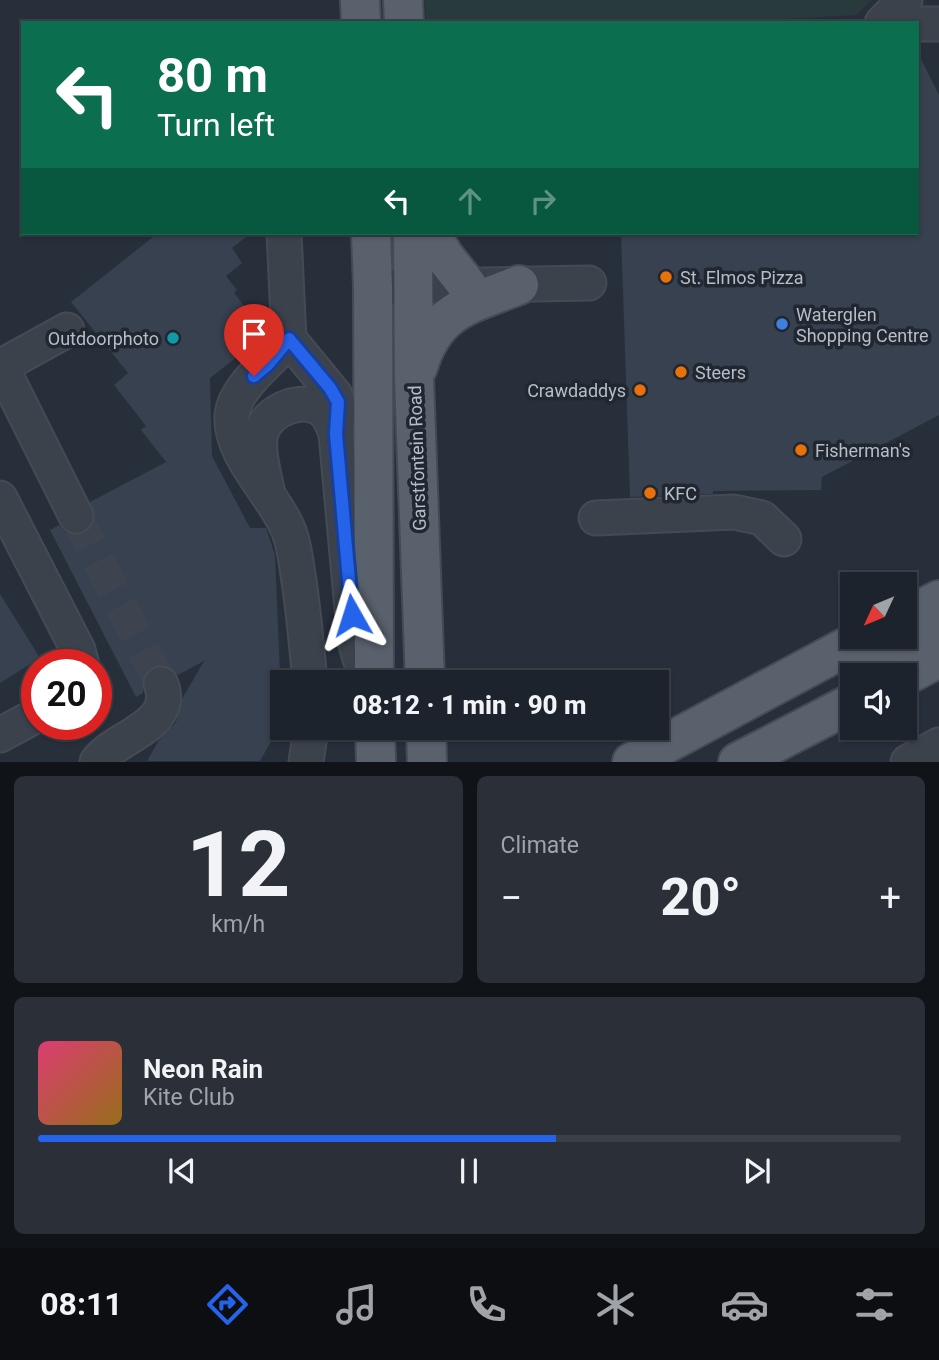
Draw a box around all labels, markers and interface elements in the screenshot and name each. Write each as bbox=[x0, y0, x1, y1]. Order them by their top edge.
text: 80 m bbox=[157, 47, 268, 104]
icon: left bbox=[42, 49, 133, 140]
text: Turn left bbox=[157, 106, 275, 144]
icon: left bbox=[378, 182, 416, 220]
icon: ahead bbox=[451, 182, 489, 220]
icon: right bbox=[524, 182, 562, 220]
place label: St. Elmos Pizza bbox=[680, 267, 804, 288]
marker: St. Elmos Pizza bbox=[658, 269, 674, 285]
pin bbox=[224, 304, 284, 376]
place label: Waterglen Shopping Centre bbox=[796, 304, 929, 346]
icon: arrive bbox=[235, 315, 273, 353]
marker: Waterglen Shopping Centre bbox=[774, 316, 790, 332]
place label: Outdoorphoto bbox=[48, 328, 159, 349]
marker: Outdoorphoto bbox=[165, 330, 181, 346]
place label: Steers bbox=[695, 362, 746, 383]
marker: Steers bbox=[673, 364, 689, 380]
place label: Crawdaddys bbox=[527, 380, 626, 401]
marker: Crawdaddys bbox=[632, 382, 648, 398]
street label: Garstfontein Road bbox=[404, 385, 430, 531]
place label: Fisherman's bbox=[815, 440, 911, 461]
marker: Fisherman's bbox=[793, 442, 809, 458]
place label: KFC bbox=[664, 483, 697, 504]
marker: KFC bbox=[642, 485, 658, 501]
north arrow bbox=[840, 572, 917, 649]
map controls bbox=[840, 572, 917, 740]
position arrow bbox=[315, 578, 389, 652]
speed limit sign: 20 bbox=[21, 649, 112, 740]
button: sound bbox=[840, 663, 917, 740]
text: 08:12 · 1 min · 90 m bbox=[352, 690, 587, 720]
text: 12 bbox=[186, 812, 290, 918]
text: Climate bbox=[501, 832, 579, 859]
text: 20° bbox=[661, 867, 741, 928]
text: − bbox=[501, 876, 522, 920]
text: + bbox=[879, 876, 901, 920]
text: km/h bbox=[211, 911, 265, 938]
text: Neon Rain bbox=[143, 1054, 263, 1084]
text: Kite Club bbox=[143, 1084, 235, 1111]
icon: previous bbox=[163, 1152, 201, 1190]
icon: pause bbox=[450, 1152, 488, 1190]
icon: next bbox=[738, 1152, 776, 1190]
icon: directions bbox=[203, 1280, 252, 1329]
icon: music bbox=[332, 1280, 381, 1329]
icon: phone bbox=[462, 1280, 511, 1329]
icon: climate bbox=[591, 1280, 640, 1329]
icon: car bbox=[720, 1280, 769, 1329]
icon: filters bbox=[850, 1280, 899, 1329]
text: 08:11 bbox=[40, 1285, 123, 1323]

